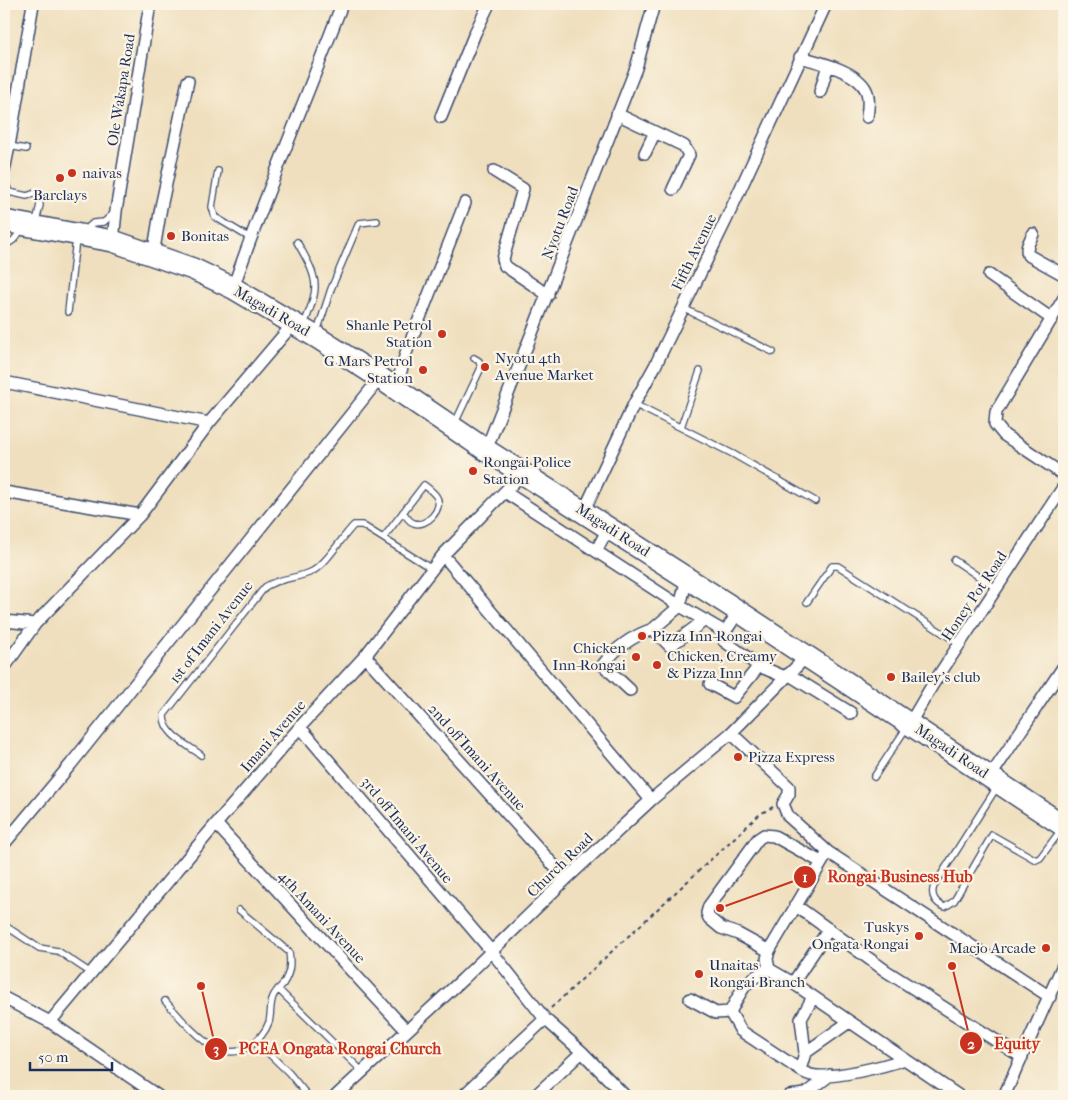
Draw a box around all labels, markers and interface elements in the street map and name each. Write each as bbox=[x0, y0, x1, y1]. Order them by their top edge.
street label: Ole Wakapa Road bbox=[103, 32, 139, 147]
place label: naivas bbox=[82, 164, 122, 182]
marker: naivas bbox=[66, 167, 78, 179]
marker: Barclays bbox=[54, 172, 66, 184]
street label: Nyotu Road bbox=[538, 183, 582, 262]
place label: Barclays bbox=[33, 186, 87, 204]
street label: Fifth Avenue bbox=[668, 210, 720, 293]
place label: Bonitas bbox=[181, 227, 230, 245]
marker: Bonitas bbox=[165, 230, 177, 242]
street label: Magadi Road bbox=[231, 282, 314, 340]
place label: Shanle Petrol Station bbox=[346, 316, 432, 351]
marker: Shanle Petrol Station bbox=[436, 328, 448, 340]
place label: Nyotu 4th Avenue Market bbox=[494, 349, 594, 384]
place label: G Mars Petrol Station bbox=[324, 352, 413, 387]
marker: Nyotu 4th Avenue Market bbox=[479, 361, 491, 373]
marker: G Mars Petrol Station bbox=[417, 364, 429, 376]
place label: Rongai Police Station bbox=[483, 453, 572, 488]
marker: Rongai Police Station bbox=[467, 465, 479, 477]
street label: Magadi Road bbox=[573, 499, 654, 561]
street label: Honey Pot Road bbox=[937, 547, 1011, 644]
street label: 1st of Imani Avenue bbox=[165, 577, 257, 687]
place label: Pizza Inn-Rongai bbox=[652, 627, 763, 645]
marker: Pizza Inn-Rongai bbox=[636, 630, 648, 642]
place label: Chicken Inn-Rongai bbox=[553, 639, 627, 674]
place label: Chicken, Creamy & Pizza Inn bbox=[667, 647, 778, 682]
marker: Chicken Inn-Rongai bbox=[630, 651, 642, 663]
marker: Chicken, Creamy & Pizza Inn bbox=[651, 659, 663, 671]
place label: Bailey's club bbox=[901, 668, 981, 686]
marker: Bailey's club bbox=[885, 671, 897, 683]
street label: Imani Avenue bbox=[237, 696, 310, 776]
street label: 2nd off Imani Avenue bbox=[424, 700, 530, 815]
street label: Magadi Road bbox=[912, 720, 993, 783]
place label: Pizza Express bbox=[748, 748, 835, 766]
marker: Pizza Express bbox=[732, 751, 744, 763]
street label: 3rd off Imani Avenue bbox=[357, 773, 457, 887]
street label: Church Road bbox=[523, 829, 597, 901]
callout: Rongai Business Hub bbox=[792, 861, 982, 892]
street label: 4th Amani Avenue bbox=[275, 867, 370, 967]
text: Rongai Business Hub bbox=[827, 867, 973, 887]
text: 1 bbox=[802, 868, 808, 886]
place label: Tuskys Ongata Rongai bbox=[812, 918, 910, 953]
marker: Tuskys Ongata Rongai bbox=[913, 930, 925, 942]
place label: Macjo Arcade bbox=[949, 939, 1037, 957]
marker: Macjo Arcade bbox=[1040, 942, 1052, 954]
place label: Unaitas Rongai Branch bbox=[709, 956, 806, 991]
marker: Unaitas Rongai Branch bbox=[693, 968, 705, 980]
callout: Equity bbox=[959, 1028, 1050, 1059]
callout: PCEA Ongata Rongai Church bbox=[204, 1033, 452, 1064]
text: Equity bbox=[994, 1034, 1041, 1054]
text: 2 bbox=[967, 1035, 975, 1053]
text: PCEA Ongata Rongai Church bbox=[239, 1039, 442, 1059]
scale bar bbox=[30, 1040, 112, 1072]
text: 3 bbox=[213, 1040, 219, 1058]
text: 50 m bbox=[38, 1048, 69, 1066]

